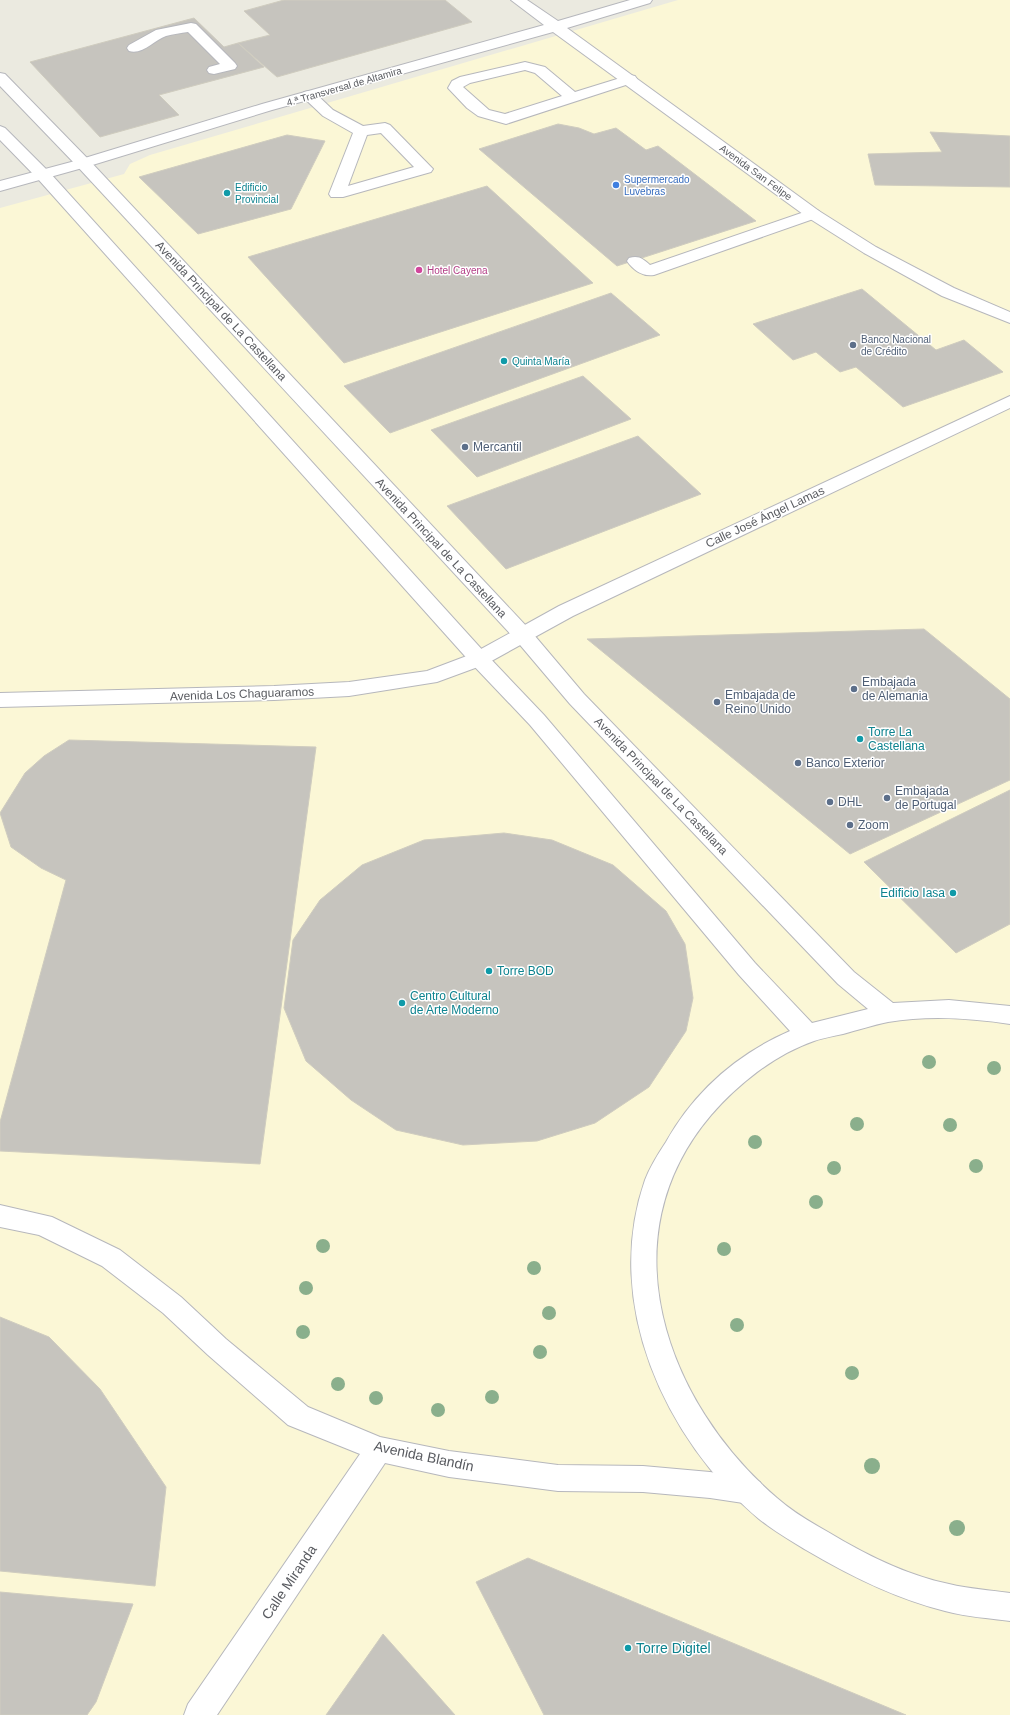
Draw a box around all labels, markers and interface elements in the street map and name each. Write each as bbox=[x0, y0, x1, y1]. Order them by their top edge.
street label: 4.ª Transversal de Altamira bbox=[285, 65, 403, 108]
street label: Avenida San Felipe bbox=[717, 143, 794, 203]
place label: Supermercado Luvebras bbox=[624, 174, 690, 197]
marker: Supermercado Luvebras bbox=[611, 180, 621, 190]
place label: Edificio Provincial bbox=[235, 182, 278, 205]
marker: Edificio Provincial bbox=[222, 188, 232, 198]
street label: Avenida Principal de La Castellana bbox=[152, 238, 290, 384]
marker: Hotel Cayena bbox=[414, 265, 424, 275]
place label: Hotel Cayena bbox=[427, 265, 488, 276]
place label: Banco Nacional de Crédito bbox=[861, 334, 931, 357]
marker: Banco Nacional de Crédito bbox=[848, 340, 858, 350]
marker: Quinta María bbox=[499, 356, 509, 366]
place label: Quinta María bbox=[512, 356, 570, 367]
place label: Mercantil bbox=[473, 440, 522, 454]
marker: Mercantil bbox=[460, 442, 470, 452]
street label: Avenida Principal de La Castellana bbox=[372, 475, 510, 621]
street label: Calle José Ángel Lamas bbox=[703, 482, 827, 551]
place label: Embajada de Alemania bbox=[862, 675, 928, 703]
street label: Avenida Los Chaguaramos bbox=[170, 684, 314, 704]
marker: Embajada de Alemania bbox=[849, 684, 859, 694]
place label: Embajada de Reino Unido bbox=[725, 688, 796, 716]
marker: Embajada de Reino Unido bbox=[712, 697, 722, 707]
street label: Avenida Principal de La Castellana bbox=[591, 714, 731, 858]
place label: Torre La Castellana bbox=[868, 725, 925, 753]
marker: Torre La Castellana bbox=[855, 734, 865, 744]
place label: Banco Exterior bbox=[806, 756, 885, 770]
marker: Banco Exterior bbox=[793, 758, 803, 768]
place label: Embajada de Portugal bbox=[895, 784, 956, 812]
marker: Embajada de Portugal bbox=[882, 793, 892, 803]
place label: DHL bbox=[838, 795, 862, 809]
marker: DHL bbox=[825, 797, 835, 807]
place label: Zoom bbox=[858, 818, 889, 832]
marker: Zoom bbox=[845, 820, 855, 830]
place label: Edificio Iasa bbox=[880, 886, 945, 900]
marker: Edificio Iasa bbox=[948, 888, 958, 898]
place label: Torre BOD bbox=[497, 964, 554, 978]
marker: Torre BOD bbox=[484, 966, 494, 976]
place label: Centro Cultural de Arte Moderno bbox=[410, 989, 499, 1017]
marker: Centro Cultural de Arte Moderno bbox=[397, 998, 407, 1008]
street label: Avenida Blandín bbox=[373, 1438, 475, 1474]
street label: Calle Miranda bbox=[258, 1542, 320, 1622]
place label: Torre Digitel bbox=[636, 1640, 711, 1656]
marker: Torre Digitel bbox=[623, 1643, 633, 1653]

